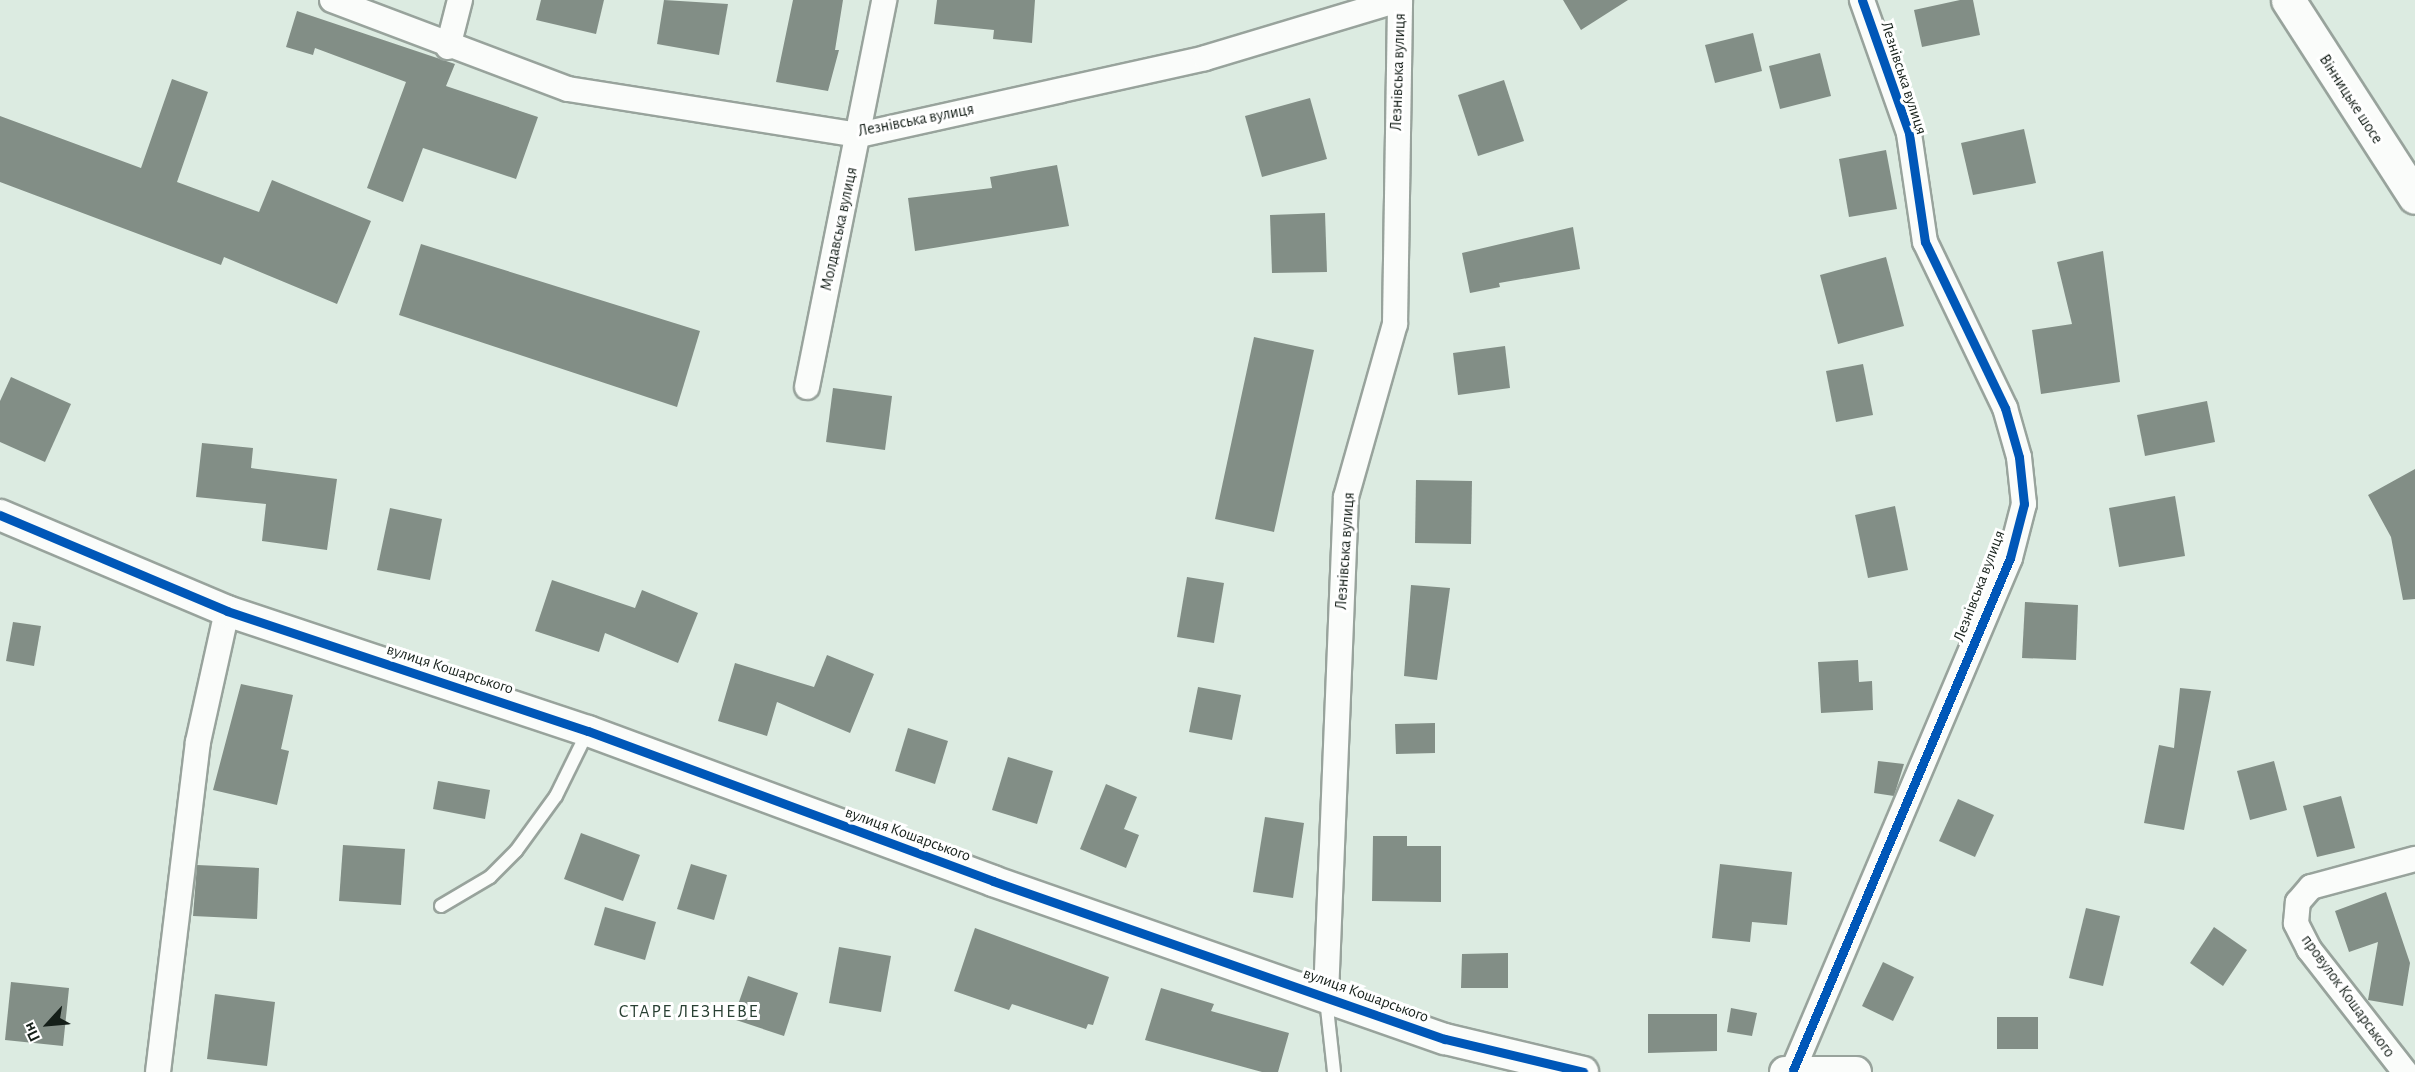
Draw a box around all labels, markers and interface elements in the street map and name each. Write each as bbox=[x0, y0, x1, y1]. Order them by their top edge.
street label: Лезнівська вулиця bbox=[1386, 13, 1410, 131]
street label: Лезнівська вулиця bbox=[1877, 19, 1931, 137]
street label: Вінницьке шосе bbox=[2315, 51, 2387, 147]
street label: Лезнівська вулиця bbox=[856, 99, 976, 141]
street label: Молдавська вулиця bbox=[817, 165, 861, 293]
street label: Лезнівська вулиця bbox=[1331, 492, 1359, 610]
street label: Лезнівська вулиця bbox=[1949, 528, 2009, 644]
street label: вулиця Кошарського bbox=[384, 639, 516, 699]
street label: вулиця Кошарського bbox=[843, 802, 973, 866]
street label: провулок Кошарського bbox=[2297, 931, 2399, 1061]
street label: вулиця Кошарського bbox=[1301, 963, 1431, 1027]
north arrow bbox=[18, 994, 78, 1054]
district label: СТАРЕ ЛЕЗНЕВЕ bbox=[618, 1001, 760, 1023]
text: Пн bbox=[20, 1020, 43, 1044]

